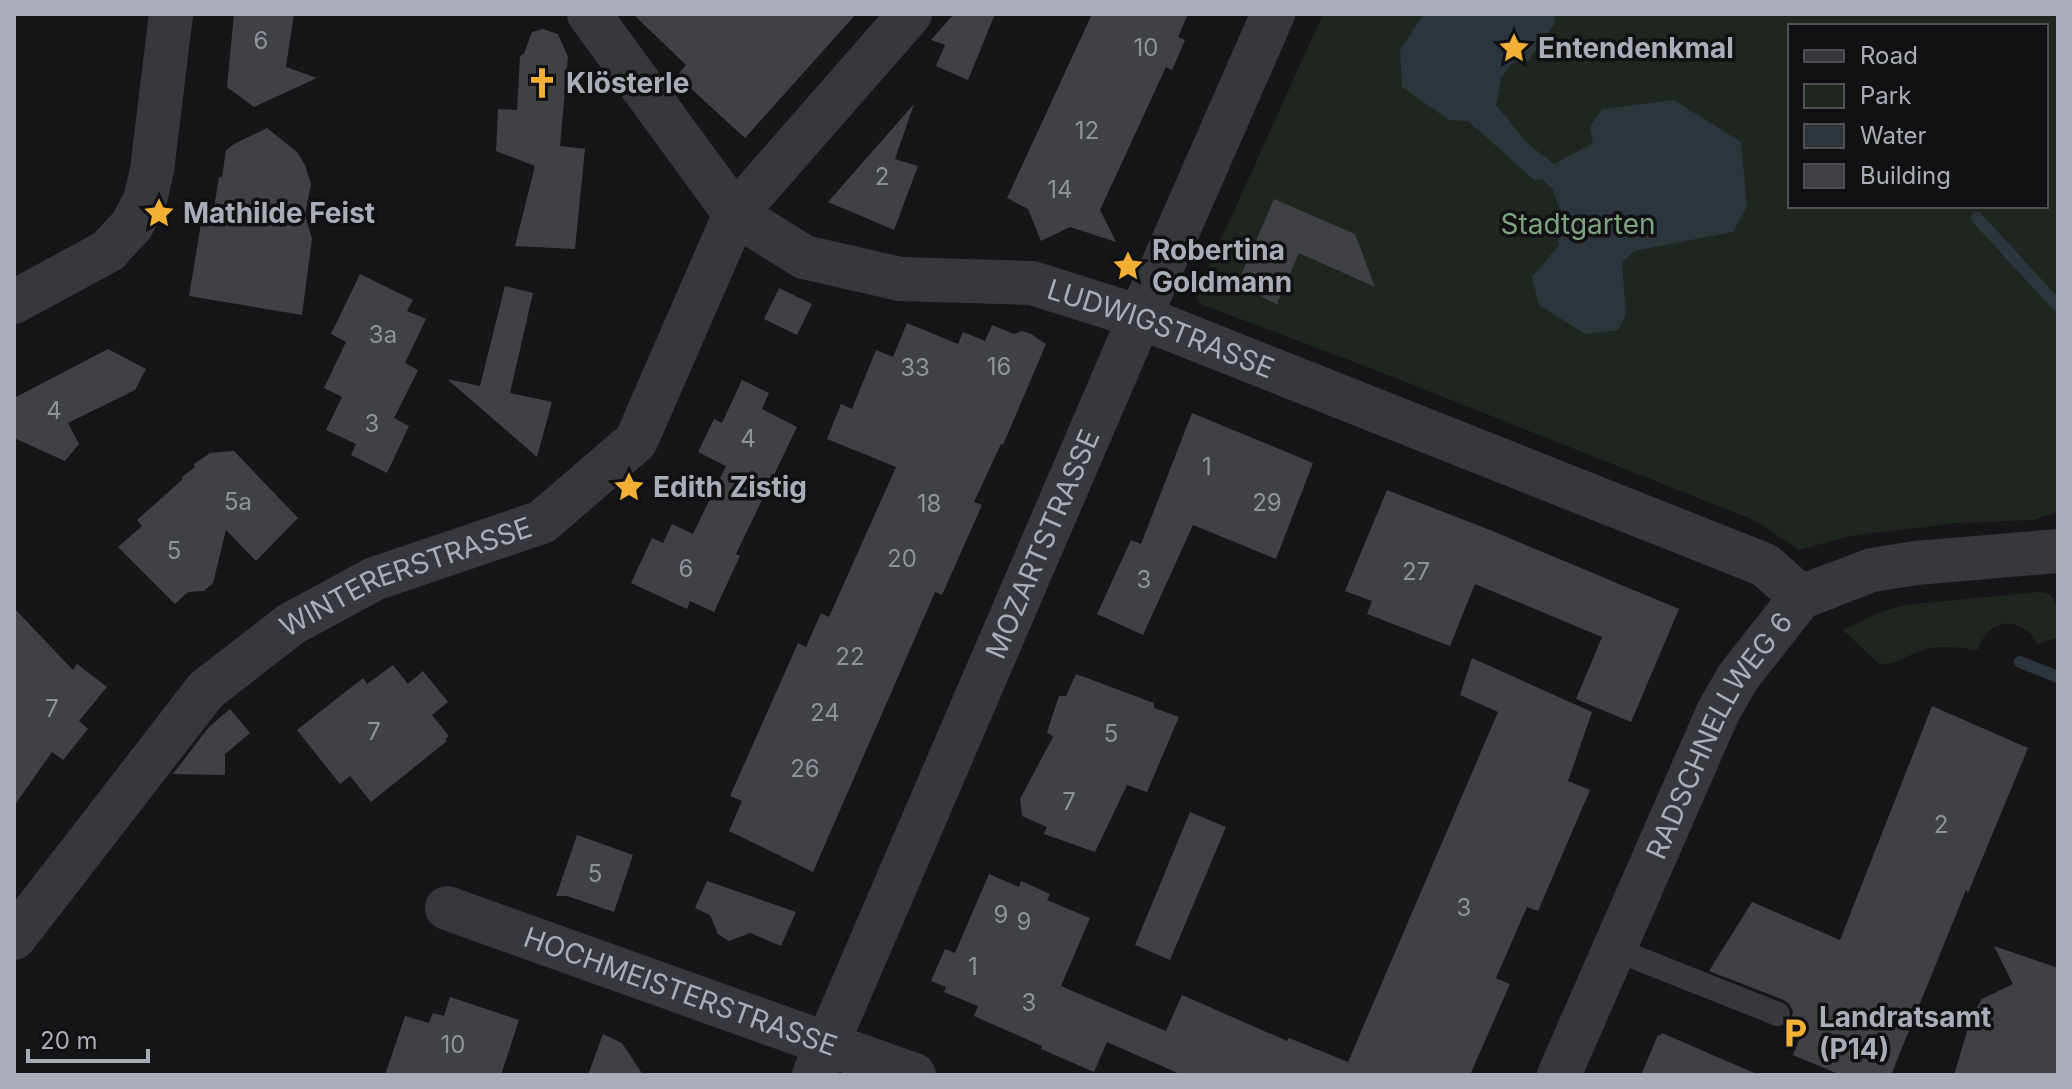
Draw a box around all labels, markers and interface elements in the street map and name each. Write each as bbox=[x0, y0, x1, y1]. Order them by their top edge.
legend bbox=[1788, 24, 2048, 208]
house number: 6 bbox=[254, 26, 268, 55]
place icon: Entendenkmal bbox=[1497, 31, 1531, 65]
place label: Entendenkmal bbox=[1538, 31, 1734, 65]
house number: 10 bbox=[1134, 33, 1158, 62]
text: Road bbox=[1860, 41, 1918, 70]
church icon: Klösterle bbox=[525, 66, 559, 100]
place label: Klösterle bbox=[566, 66, 689, 100]
text: Park bbox=[1860, 81, 1911, 110]
house number: 12 bbox=[1075, 116, 1099, 145]
text: Water bbox=[1860, 121, 1927, 150]
text: Building bbox=[1860, 161, 1951, 190]
house number: 2 bbox=[875, 162, 889, 191]
house number: 14 bbox=[1047, 175, 1073, 204]
place icon: Mathilde Feist bbox=[142, 196, 176, 230]
place label: Mathilde Feist bbox=[183, 196, 375, 230]
park label: Stadtgarten bbox=[1500, 207, 1656, 241]
place label: Robertina Goldmann bbox=[1152, 233, 1292, 299]
place icon: Robertina Goldmann bbox=[1111, 249, 1145, 283]
street label: LUDWIGSTRASSE bbox=[1043, 272, 1279, 385]
house number: 3a bbox=[369, 320, 397, 349]
house number: 16 bbox=[987, 352, 1011, 381]
house number: 33 bbox=[900, 353, 930, 382]
house number: 4 bbox=[46, 396, 62, 425]
house number: 3 bbox=[365, 409, 379, 438]
house number: 4 bbox=[740, 424, 756, 453]
street label: MOZARTSTRASSE bbox=[978, 424, 1107, 664]
house number: 1 bbox=[1202, 452, 1212, 481]
place icon: Edith Zistig bbox=[612, 470, 646, 504]
place label: Edith Zistig bbox=[653, 470, 807, 504]
house number: 5a bbox=[224, 487, 252, 516]
house number: 29 bbox=[1252, 488, 1282, 517]
house number: 18 bbox=[917, 489, 941, 518]
street label: WINTERERSTRASSE bbox=[274, 510, 536, 644]
house number: 5 bbox=[167, 536, 181, 565]
house number: 20 bbox=[887, 544, 917, 573]
house number: 6 bbox=[679, 554, 693, 583]
house number: 27 bbox=[1402, 557, 1430, 586]
house number: 3 bbox=[1137, 565, 1151, 594]
street label: RADSCHNELLWEG 6 bbox=[1639, 605, 1800, 864]
house number: 22 bbox=[835, 642, 865, 671]
house number: 7 bbox=[45, 694, 59, 723]
house number: 24 bbox=[810, 698, 840, 727]
house number: 7 bbox=[367, 717, 381, 746]
house number: 5 bbox=[1104, 719, 1118, 748]
house number: 26 bbox=[790, 754, 820, 783]
house number: 7 bbox=[1062, 787, 1076, 816]
house number: 2 bbox=[1934, 810, 1948, 839]
house number: 5 bbox=[588, 859, 602, 888]
house number: 3 bbox=[1457, 893, 1471, 922]
house number: 9 bbox=[994, 900, 1008, 929]
house number: 9 bbox=[1017, 907, 1031, 936]
street label: HOCHMEISTERSTRASSE bbox=[519, 920, 842, 1063]
house number: 1 bbox=[968, 952, 978, 981]
house number: 3 bbox=[1022, 988, 1036, 1017]
place label: Landratsamt (P14) bbox=[1819, 1000, 1991, 1066]
scale bar bbox=[28, 1013, 148, 1063]
parking icon: Landratsamt (P14) bbox=[1778, 1016, 1812, 1050]
text: 20 m bbox=[40, 1026, 98, 1055]
house number: 10 bbox=[441, 1030, 465, 1059]

